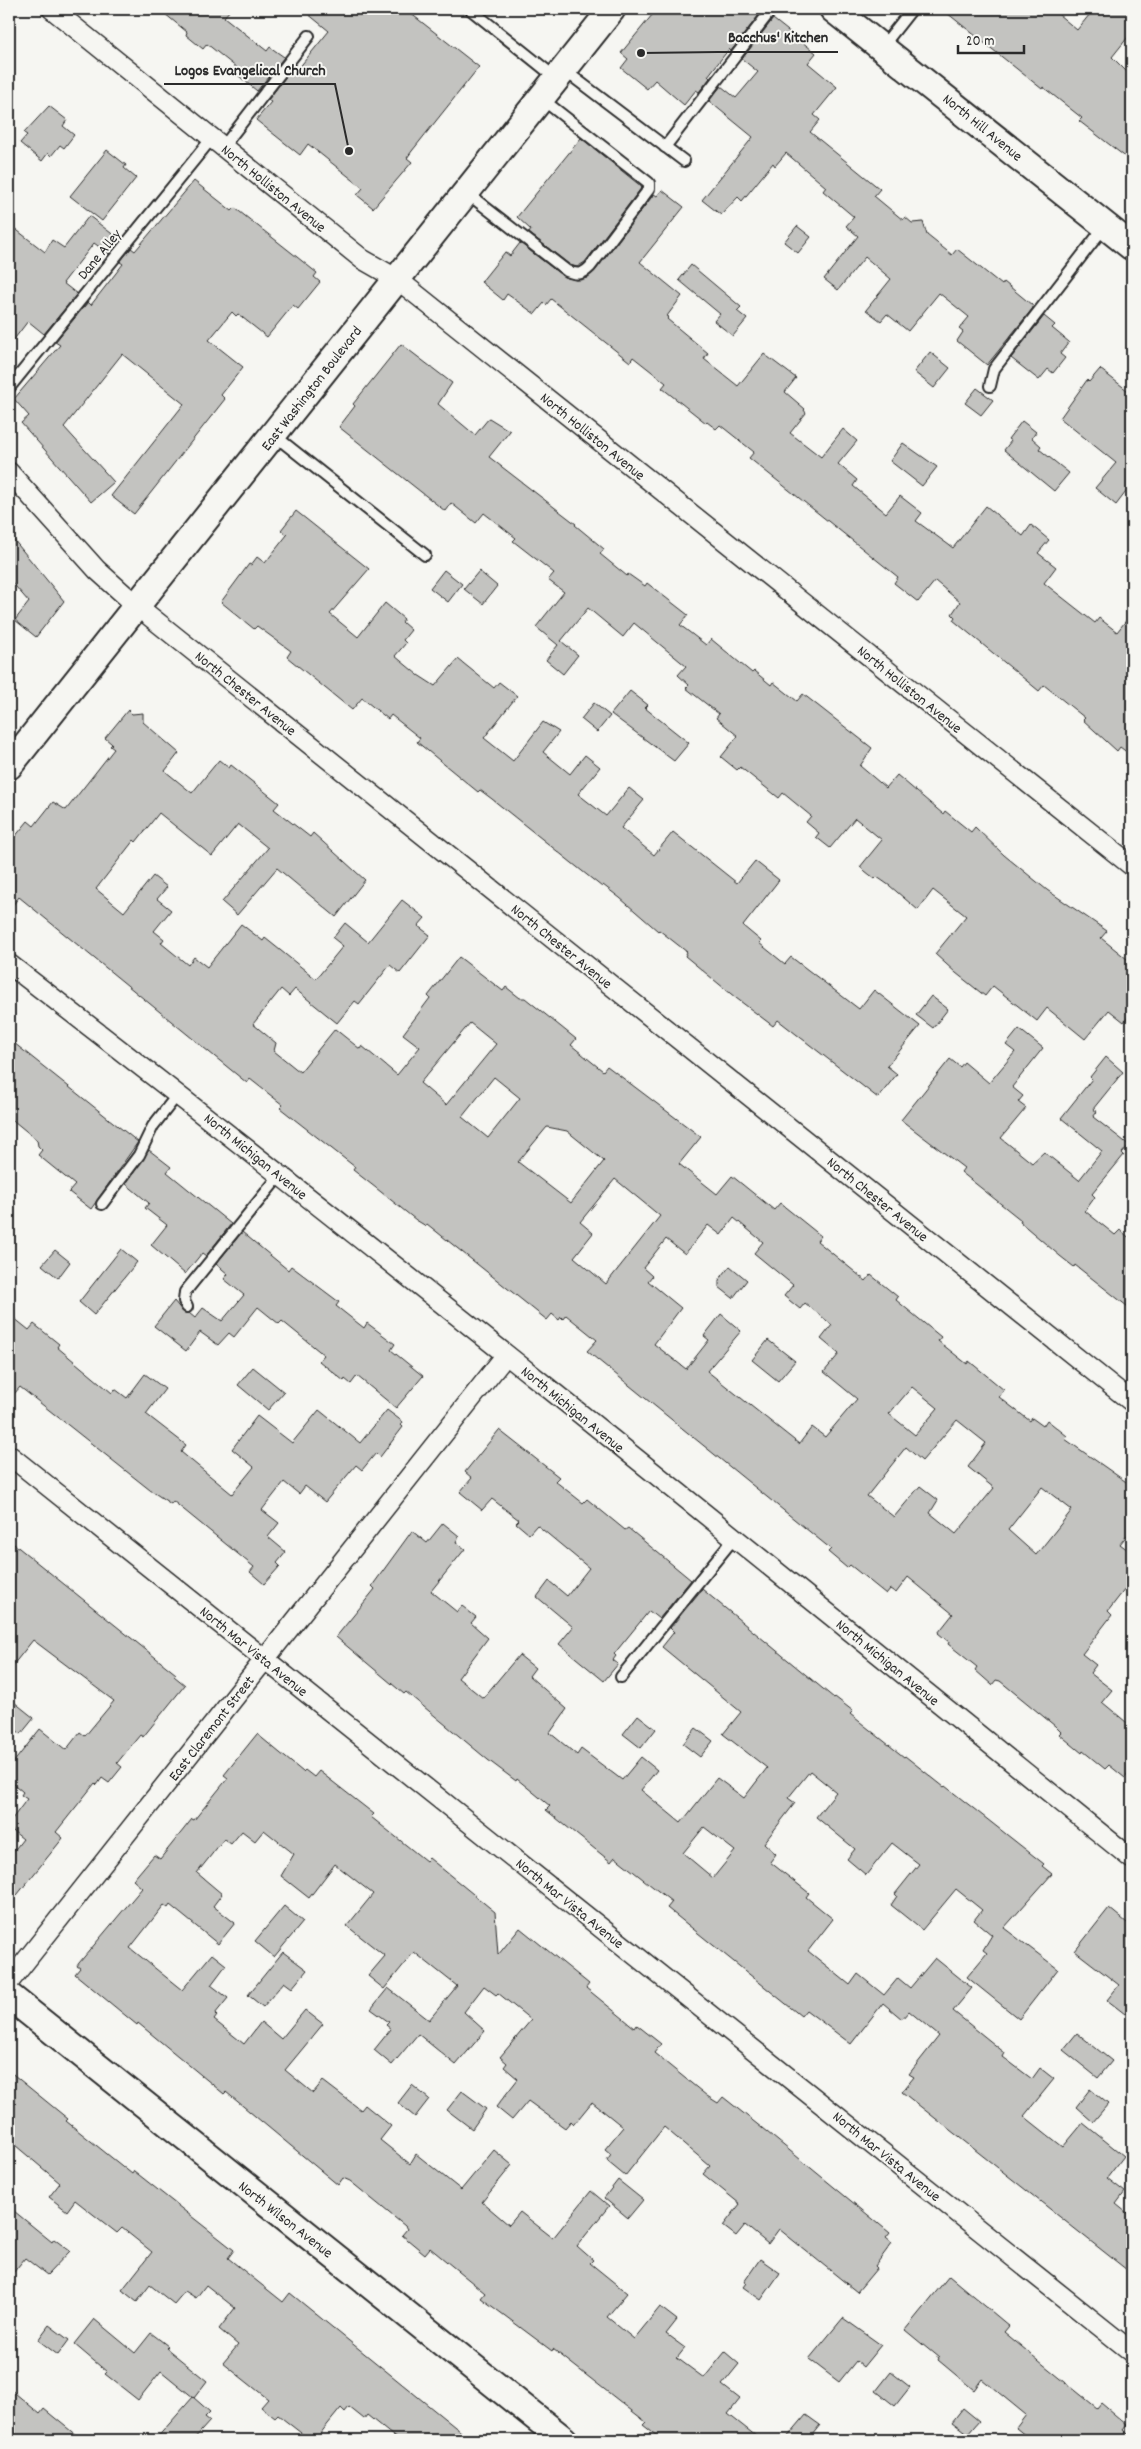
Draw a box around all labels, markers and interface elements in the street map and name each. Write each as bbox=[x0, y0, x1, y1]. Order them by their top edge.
callout: Bacchus' Kitchen bbox=[718, 21, 838, 52]
scale bar bbox=[958, 22, 1025, 54]
text: Bacchus' Kitchen bbox=[728, 27, 828, 50]
text: 20 m bbox=[966, 31, 994, 53]
callout: Logos Evangelical Church bbox=[164, 53, 335, 84]
text: Logos Evangelical Church bbox=[174, 60, 326, 83]
street label: North Hill Avenue bbox=[937, 89, 1027, 168]
street label: North Holliston Avenue bbox=[215, 140, 330, 239]
street label: Dane Alley bbox=[73, 224, 128, 285]
street label: East Washington Boulevard bbox=[257, 322, 368, 456]
street label: North Holliston Avenue bbox=[534, 388, 649, 487]
street label: North Holliston Avenue bbox=[851, 641, 966, 740]
street label: North Chester Avenue bbox=[189, 647, 300, 743]
street label: North Chester Avenue bbox=[505, 900, 616, 996]
street label: North Michigan Avenue bbox=[198, 1109, 312, 1207]
street label: North Chester Avenue bbox=[821, 1153, 932, 1249]
street label: North Michigan Avenue bbox=[515, 1362, 629, 1460]
street label: North Mar Vista Avenue bbox=[194, 1602, 312, 1703]
street label: North Michigan Avenue bbox=[830, 1615, 944, 1713]
street label: East Claremont Street bbox=[164, 1671, 261, 1787]
street label: North Mar Vista Avenue bbox=[510, 1854, 628, 1955]
street label: North Mar Vista Avenue bbox=[827, 2107, 945, 2208]
street label: North Wilson Avenue bbox=[233, 2177, 337, 2265]

